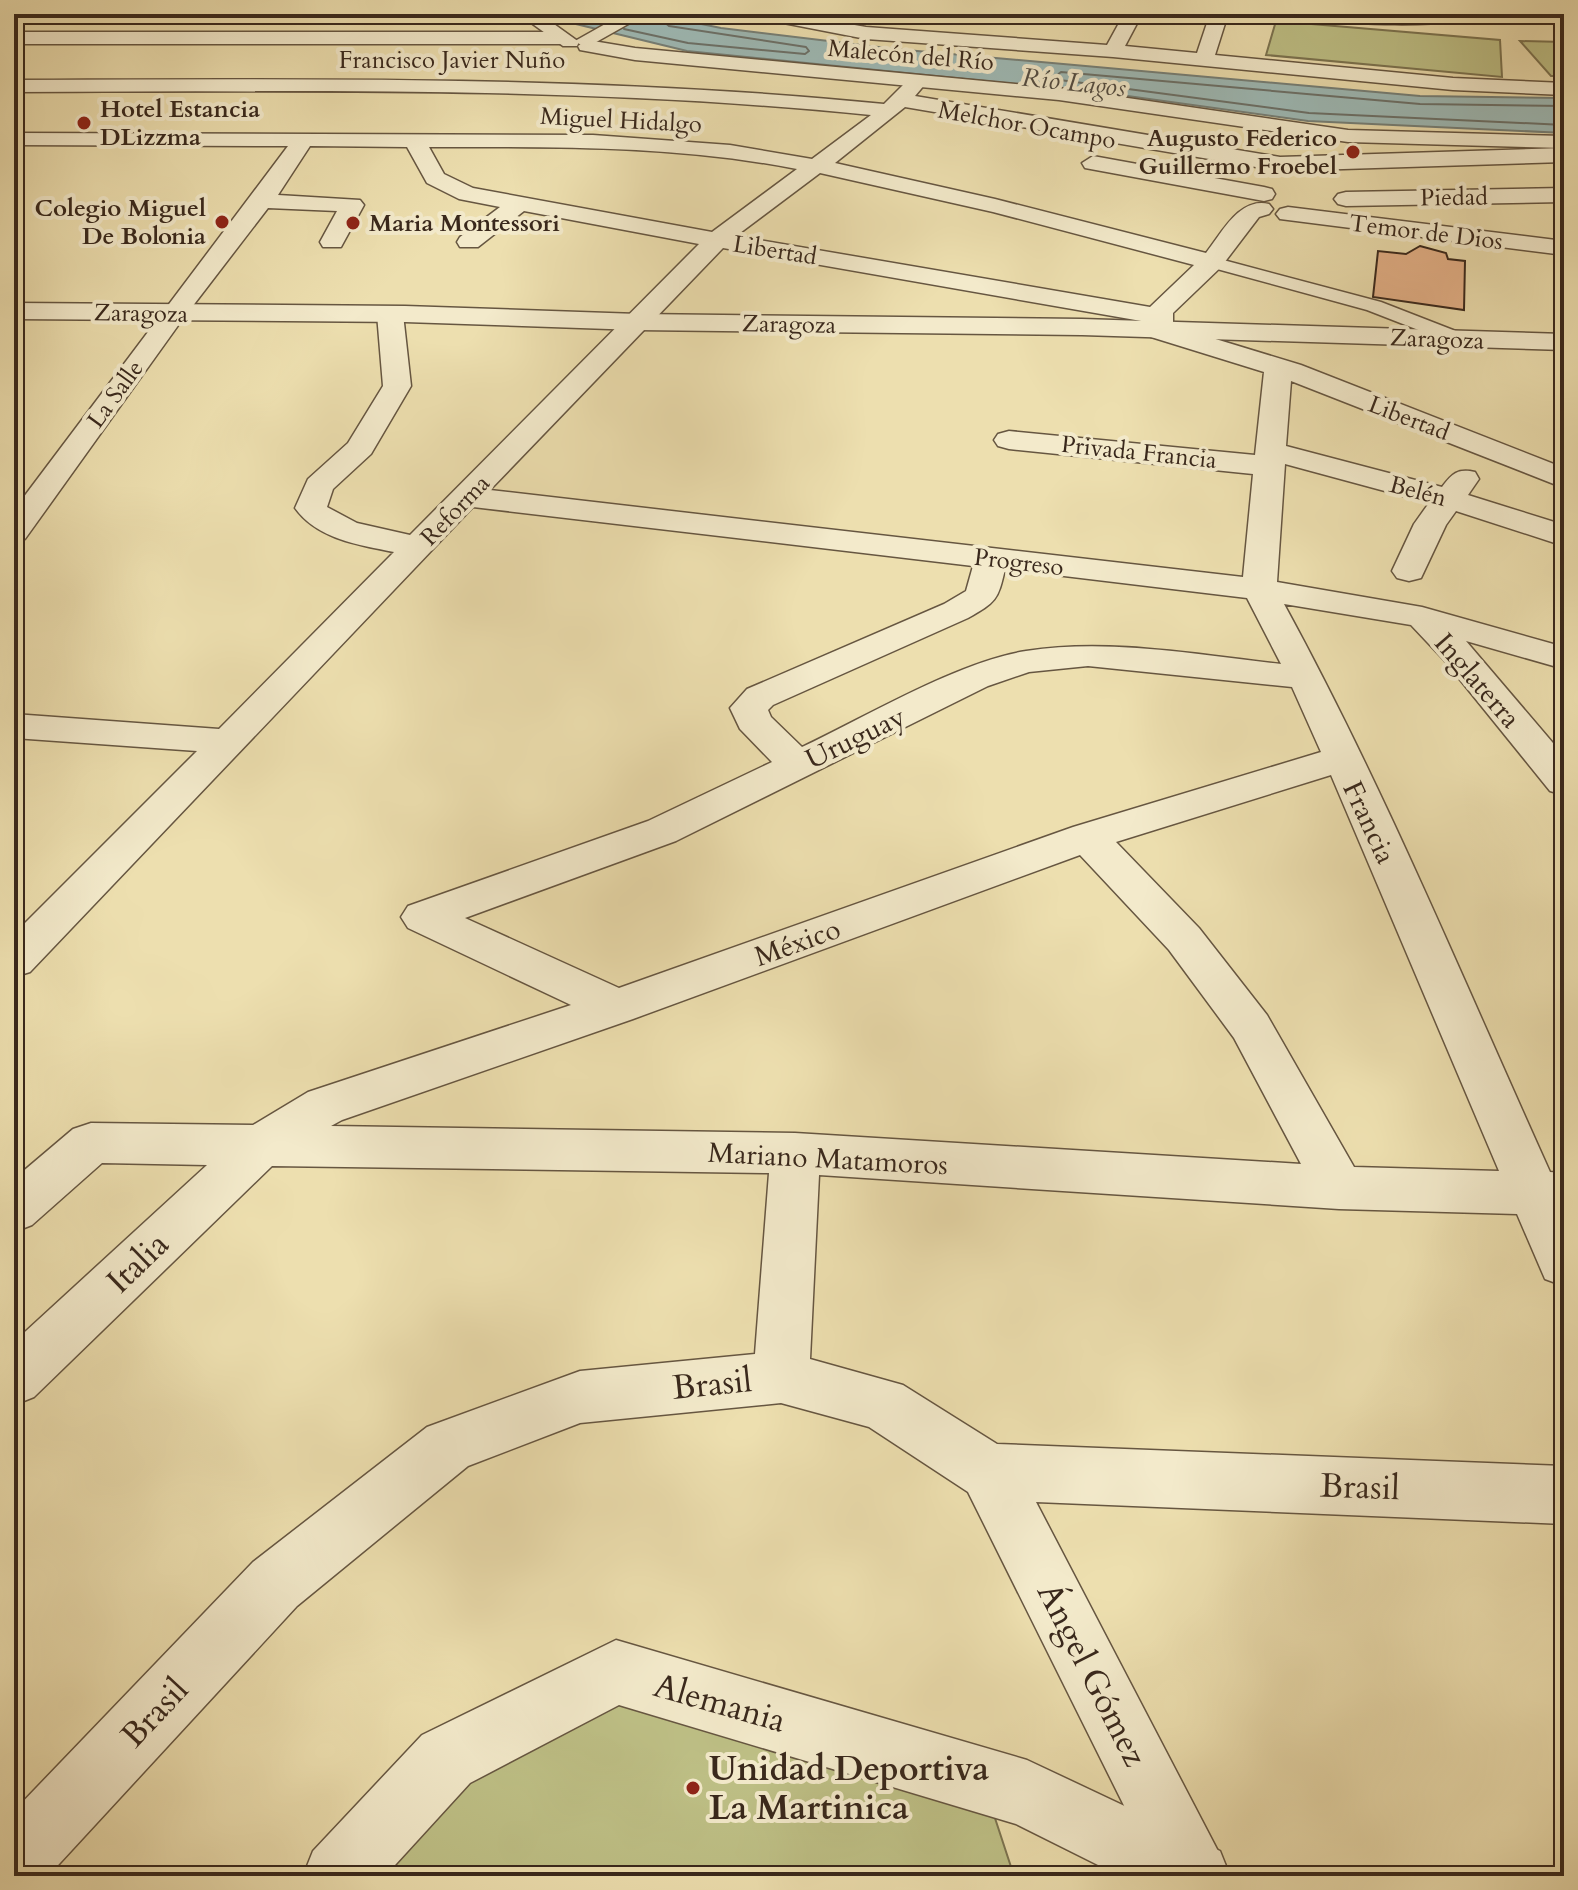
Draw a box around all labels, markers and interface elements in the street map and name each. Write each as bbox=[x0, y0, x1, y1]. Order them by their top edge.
street label: Malecón del Río bbox=[827, 32, 995, 79]
street label: Francisco Javier Nuño bbox=[339, 44, 565, 77]
water label: Río Lagos bbox=[1020, 60, 1128, 105]
place label: Hotel Estancia DLizzma bbox=[100, 93, 260, 154]
street label: Melchor Ocampo bbox=[935, 94, 1118, 157]
street label: Miguel Hidalgo bbox=[539, 100, 703, 141]
marker: Hotel Estancia DLizzma bbox=[75, 114, 93, 132]
place label: Augusto Federico Guillermo Froebel bbox=[1139, 122, 1337, 183]
marker: Augusto Federico Guillermo Froebel bbox=[1344, 143, 1362, 161]
street label: Piedad bbox=[1420, 180, 1488, 215]
place label: Colegio Miguel De Bolonia bbox=[34, 192, 206, 253]
place label: Maria Montessori bbox=[369, 207, 560, 240]
street label: Temor de Dios bbox=[1347, 207, 1505, 258]
marker: Colegio Miguel De Bolonia bbox=[213, 213, 231, 231]
marker: Maria Montessori bbox=[344, 214, 362, 232]
street label: Libertad bbox=[731, 228, 819, 273]
street label: Zaragoza bbox=[94, 296, 189, 331]
street label: Zaragoza bbox=[742, 307, 837, 342]
street label: Zaragoza bbox=[1389, 321, 1485, 358]
street label: La Salle bbox=[79, 354, 151, 435]
street label: Libertad bbox=[1363, 388, 1454, 449]
street label: Privada Francia bbox=[1059, 428, 1219, 477]
street label: Reforma bbox=[413, 467, 498, 553]
street label: Belén bbox=[1386, 468, 1450, 515]
street label: Progreso bbox=[972, 541, 1066, 584]
street label: Inglaterra bbox=[1425, 625, 1529, 736]
street label: Uruguay bbox=[799, 697, 912, 778]
street label: Francia bbox=[1334, 775, 1405, 870]
street label: México bbox=[749, 910, 846, 976]
street label: Mariano Matamoros bbox=[707, 1134, 949, 1184]
street label: Italia bbox=[97, 1222, 179, 1304]
street label: Brasil bbox=[670, 1357, 755, 1411]
street label: Brasil bbox=[1319, 1463, 1401, 1511]
street label: Ángel Gómez bbox=[1026, 1575, 1158, 1774]
street label: Alemania bbox=[648, 1662, 791, 1744]
street label: Brasil bbox=[111, 1668, 199, 1758]
place label: Unidad Deportiva La Martinica bbox=[709, 1746, 989, 1831]
marker: Unidad Deportiva La Martinica bbox=[684, 1779, 702, 1797]

